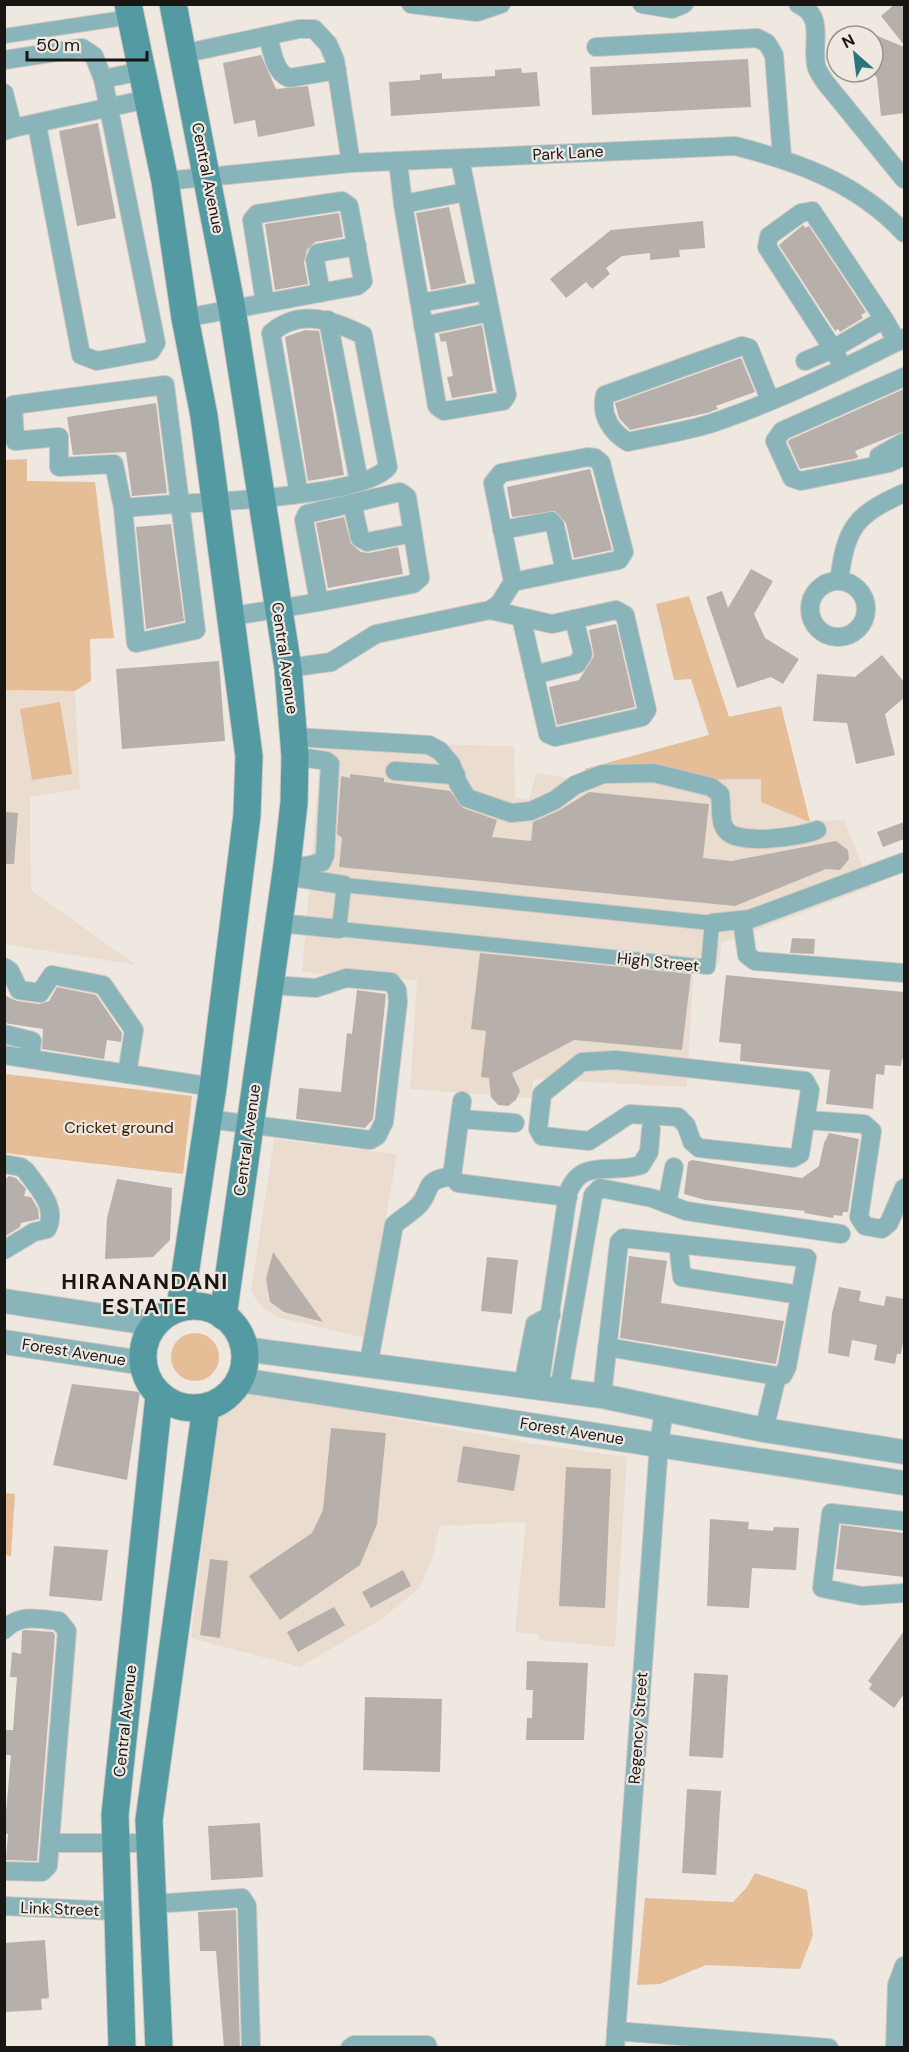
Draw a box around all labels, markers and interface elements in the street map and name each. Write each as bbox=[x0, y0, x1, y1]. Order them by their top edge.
scale bar bbox=[27, 24, 147, 62]
north arrow bbox=[825, 24, 885, 84]
text: N bbox=[838, 29, 858, 53]
text: 50 m bbox=[36, 33, 80, 57]
street label: Central Avenue bbox=[187, 121, 229, 235]
street label: Park Lane bbox=[532, 141, 604, 165]
street label: Central Avenue bbox=[267, 601, 303, 715]
street label: High Street bbox=[616, 947, 700, 977]
street label: Central Avenue bbox=[229, 1083, 265, 1197]
park label: Cricket ground bbox=[64, 1117, 174, 1138]
district label: HIRANANDANI ESTATE bbox=[61, 1267, 229, 1321]
street label: Forest Avenue bbox=[21, 1333, 127, 1371]
street label: Forest Avenue bbox=[519, 1412, 625, 1450]
street label: Central Avenue bbox=[109, 1664, 141, 1778]
street label: Regency Street bbox=[624, 1671, 652, 1785]
street label: Link Street bbox=[20, 1897, 100, 1921]

